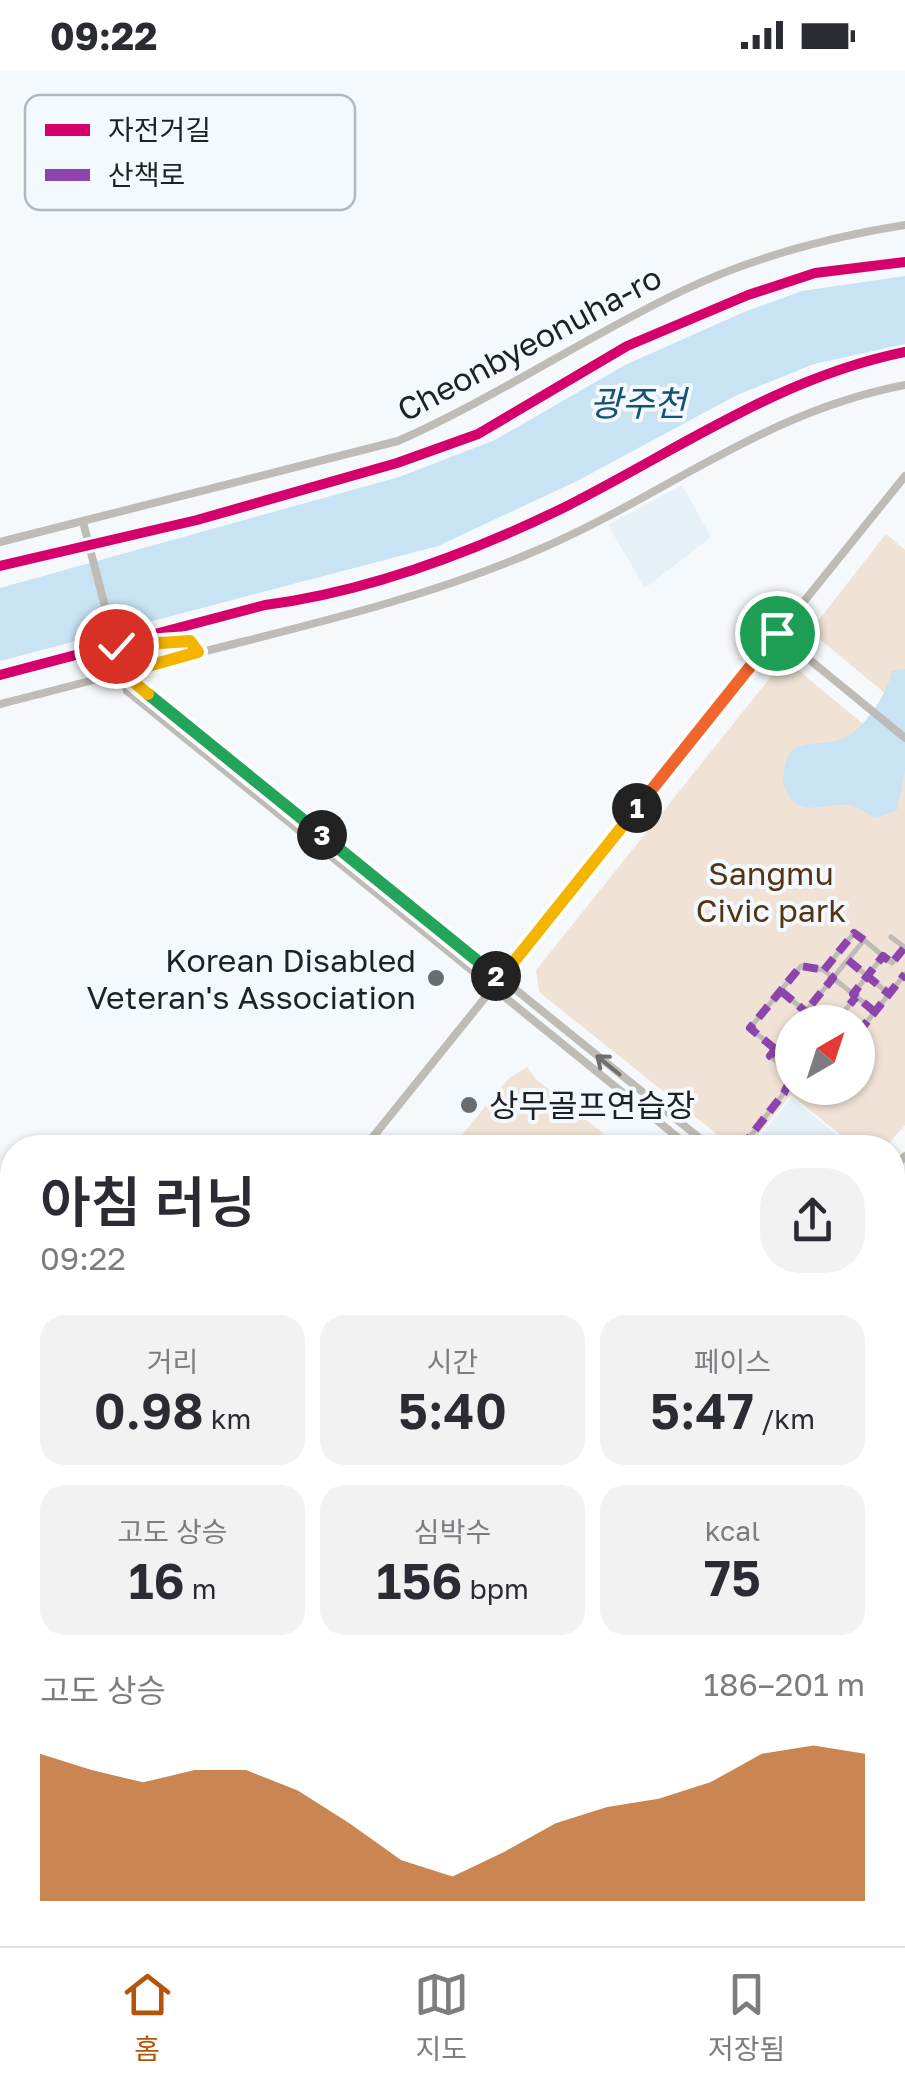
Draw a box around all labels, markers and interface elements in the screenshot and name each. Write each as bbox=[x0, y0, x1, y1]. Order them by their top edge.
text: 09:22 bbox=[50, 13, 157, 58]
legend bbox=[25, 95, 355, 210]
text: 자전거길 bbox=[108, 113, 211, 146]
text: 산책로 bbox=[108, 158, 185, 191]
street label: Cheonbyeonuha-ro bbox=[391, 257, 667, 429]
water label: 광주천 bbox=[590, 382, 690, 424]
pin bbox=[735, 591, 820, 676]
pin bbox=[74, 604, 159, 689]
icon: arrive bbox=[750, 606, 805, 661]
icon: check bbox=[89, 619, 144, 674]
pin: 1 bbox=[612, 783, 662, 833]
text: 1 bbox=[630, 791, 644, 824]
pin: 3 bbox=[297, 810, 347, 860]
text: 3 bbox=[313, 818, 331, 851]
park label: Sangmu Civic park bbox=[696, 854, 846, 929]
place label: Korean Disabled Veteran's Association bbox=[87, 941, 416, 1016]
pin: 2 bbox=[471, 951, 521, 1001]
text: 2 bbox=[487, 959, 505, 992]
marker: Korean Disabled Veteran's Association bbox=[425, 967, 447, 989]
north arrow bbox=[775, 1005, 875, 1105]
map controls bbox=[775, 1005, 875, 1105]
one-way arrow bbox=[595, 1055, 622, 1076]
place label: 상무골프연습장 bbox=[489, 1086, 695, 1124]
marker: 상무골프연습장 bbox=[458, 1094, 480, 1116]
text: 아침 러닝 bbox=[40, 1168, 256, 1234]
button: share bbox=[760, 1168, 865, 1273]
text: 09:22 bbox=[40, 1239, 126, 1277]
text: 거리 bbox=[147, 1345, 198, 1378]
text: 시간 bbox=[427, 1345, 478, 1378]
text: 페이스 bbox=[694, 1345, 771, 1378]
text: 0.98 bbox=[94, 1380, 204, 1440]
text: 5:40 bbox=[398, 1380, 507, 1440]
text: 5:47 bbox=[650, 1380, 754, 1440]
text: km bbox=[204, 1402, 251, 1435]
text: /km bbox=[754, 1402, 815, 1435]
text: kcal bbox=[705, 1514, 760, 1547]
text: 고도 상승 bbox=[117, 1515, 228, 1548]
text: 심박수 bbox=[414, 1515, 491, 1548]
text: 75 bbox=[704, 1547, 761, 1607]
text: 16 bbox=[128, 1550, 185, 1610]
text: 156 bbox=[376, 1550, 463, 1610]
text: m bbox=[185, 1572, 217, 1605]
text: bpm bbox=[463, 1572, 529, 1605]
text: 186–201 m bbox=[703, 1665, 865, 1703]
text: 고도 상승 bbox=[40, 1671, 166, 1709]
tab: 홈 bbox=[120, 1967, 175, 2067]
tab: 지도 bbox=[414, 1967, 469, 2067]
tab: 저장됨 bbox=[708, 1967, 785, 2067]

